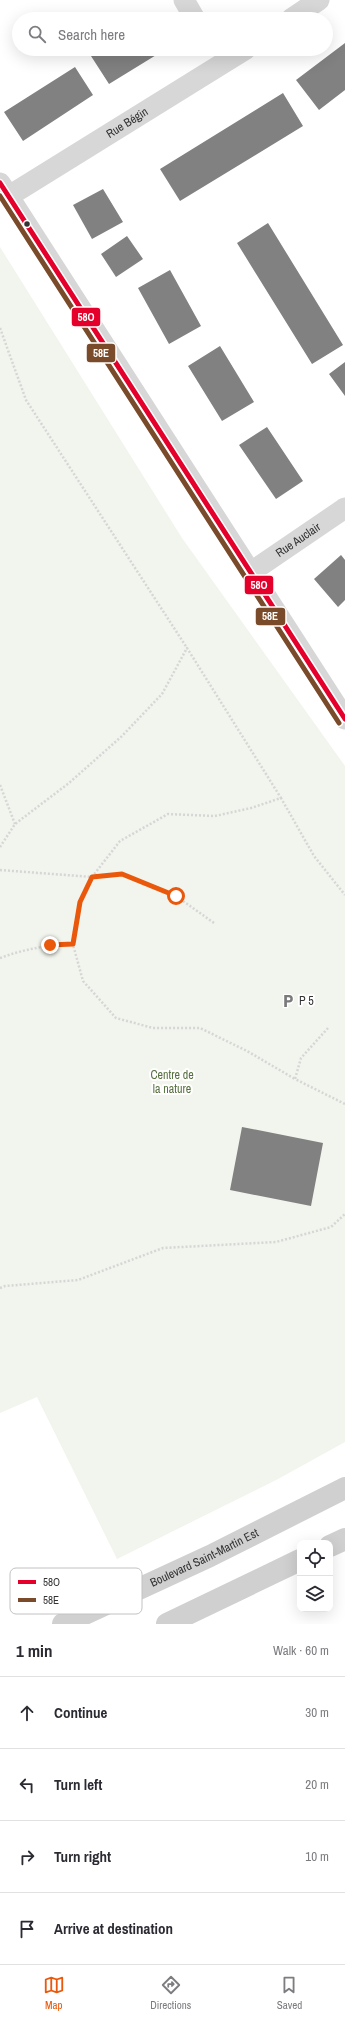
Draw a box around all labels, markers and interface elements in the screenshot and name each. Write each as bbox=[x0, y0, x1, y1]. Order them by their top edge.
search box bbox=[12, 12, 333, 56]
icon: search bbox=[26, 23, 48, 45]
text: Search here bbox=[58, 24, 125, 45]
street label: Rue Bégin bbox=[103, 104, 151, 142]
unlabelled marker bbox=[22, 219, 32, 229]
line badge: 58O bbox=[71, 307, 101, 327]
text: 58O bbox=[77, 310, 95, 324]
line badge: 58E bbox=[86, 343, 116, 363]
text: 58E bbox=[93, 346, 109, 360]
street label: Rue Auclair bbox=[273, 519, 324, 561]
line badge: 58O bbox=[244, 575, 274, 595]
text: 58O bbox=[250, 578, 268, 592]
line badge: 58E bbox=[255, 607, 286, 626]
text: 58E bbox=[262, 609, 278, 623]
route start bbox=[167, 887, 185, 905]
route end bbox=[41, 936, 59, 954]
parking icon: P 5 bbox=[280, 993, 296, 1009]
place label: P 5 bbox=[299, 993, 314, 1009]
park label: Centre de la nature bbox=[150, 1067, 194, 1097]
street label: Boulevard Saint-Martin Est bbox=[147, 1525, 261, 1591]
map controls bbox=[297, 1540, 333, 1612]
button: locate bbox=[297, 1540, 333, 1576]
legend bbox=[10, 1568, 142, 1614]
text: 58O bbox=[43, 1575, 60, 1589]
button: layers bbox=[297, 1576, 333, 1612]
text: 58E bbox=[43, 1593, 59, 1607]
text: 1 min bbox=[16, 1639, 52, 1662]
text: Walk · 60 m bbox=[273, 1642, 329, 1659]
icon: ahead bbox=[16, 1702, 38, 1724]
text: Continue bbox=[54, 1702, 107, 1723]
text: 30 m bbox=[305, 1704, 329, 1721]
icon: left bbox=[16, 1774, 38, 1796]
text: Turn left bbox=[54, 1774, 102, 1795]
text: 20 m bbox=[305, 1776, 329, 1793]
icon: right bbox=[16, 1846, 38, 1868]
text: Turn right bbox=[54, 1846, 111, 1867]
text: 10 m bbox=[305, 1848, 329, 1865]
icon: arrive bbox=[16, 1918, 38, 1940]
text: Arrive at destination bbox=[54, 1918, 173, 1939]
tab: Map bbox=[43, 1974, 65, 2012]
tab: Directions bbox=[150, 1974, 191, 2012]
tab: Saved bbox=[277, 1974, 302, 2012]

